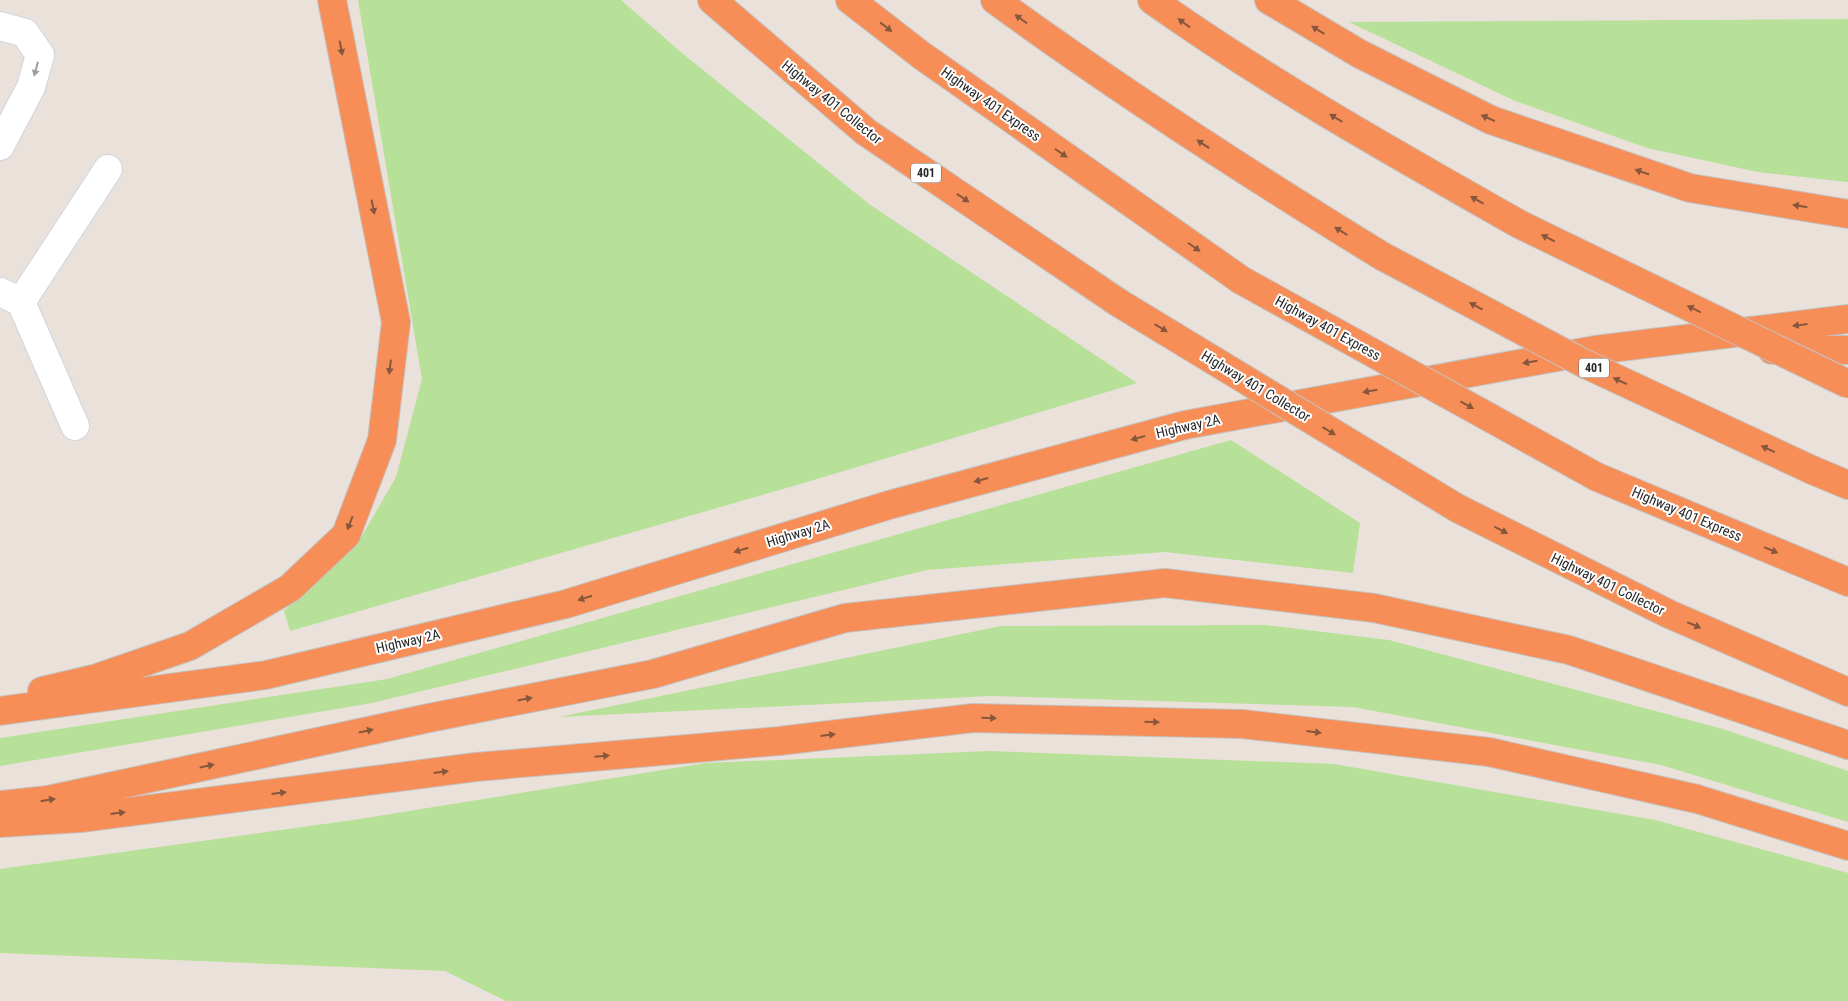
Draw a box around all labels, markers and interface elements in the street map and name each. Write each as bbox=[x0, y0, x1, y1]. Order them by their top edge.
one-way arrow bbox=[1014, 14, 1028, 24]
one-way arrow bbox=[1177, 18, 1191, 28]
one-way arrow bbox=[879, 22, 892, 33]
one-way arrow bbox=[1312, 25, 1325, 34]
one-way arrow bbox=[338, 40, 346, 56]
street label: Highway 401 Collector bbox=[779, 57, 885, 147]
one-way arrow bbox=[31, 61, 39, 76]
street label: Highway 401 Express bbox=[938, 64, 1044, 144]
one-way arrow bbox=[1330, 114, 1343, 123]
one-way arrow bbox=[1481, 114, 1495, 122]
one-way arrow bbox=[1197, 139, 1210, 148]
one-way arrow bbox=[1054, 148, 1068, 158]
road number: 401 bbox=[911, 164, 941, 182]
one-way arrow bbox=[1634, 167, 1649, 175]
one-way arrow bbox=[956, 193, 970, 203]
one-way arrow bbox=[1470, 195, 1483, 204]
one-way arrow bbox=[369, 200, 377, 215]
one-way arrow bbox=[1792, 202, 1808, 210]
one-way arrow bbox=[1334, 226, 1347, 235]
one-way arrow bbox=[1541, 233, 1555, 241]
one-way arrow bbox=[1187, 242, 1201, 252]
street label: Highway 401 Express bbox=[1273, 292, 1383, 364]
one-way arrow bbox=[1469, 302, 1483, 310]
one-way arrow bbox=[1687, 305, 1701, 313]
one-way arrow bbox=[1791, 321, 1807, 329]
one-way arrow bbox=[1154, 323, 1167, 333]
street label: Highway 401 Collector bbox=[1199, 347, 1313, 425]
one-way arrow bbox=[1522, 358, 1538, 366]
road number: 401 bbox=[1579, 358, 1609, 378]
one-way arrow bbox=[386, 359, 394, 375]
one-way arrow bbox=[1613, 376, 1628, 385]
one-way arrow bbox=[1363, 387, 1378, 395]
one-way arrow bbox=[1460, 401, 1475, 409]
street label: Highway 2A bbox=[1154, 411, 1222, 441]
one-way arrow bbox=[1323, 426, 1336, 435]
one-way arrow bbox=[1130, 434, 1145, 442]
one-way arrow bbox=[1761, 445, 1775, 453]
one-way arrow bbox=[973, 476, 988, 484]
street label: Highway 401 Express bbox=[1630, 484, 1744, 544]
one-way arrow bbox=[346, 516, 354, 531]
street label: Highway 2A bbox=[764, 516, 832, 550]
one-way arrow bbox=[1494, 526, 1508, 534]
one-way arrow bbox=[733, 547, 748, 555]
one-way arrow bbox=[1764, 547, 1779, 554]
street label: Highway 401 Collector bbox=[1549, 550, 1667, 618]
one-way arrow bbox=[578, 594, 593, 602]
one-way arrow bbox=[1687, 621, 1701, 629]
street label: Highway 2A bbox=[374, 626, 442, 656]
one-way arrow bbox=[518, 695, 533, 703]
one-way arrow bbox=[981, 714, 997, 722]
one-way arrow bbox=[1144, 718, 1160, 726]
one-way arrow bbox=[359, 727, 375, 735]
one-way arrow bbox=[1306, 728, 1322, 736]
one-way arrow bbox=[820, 731, 836, 739]
one-way arrow bbox=[595, 752, 611, 760]
one-way arrow bbox=[200, 762, 215, 770]
one-way arrow bbox=[433, 768, 449, 776]
one-way arrow bbox=[272, 789, 288, 797]
one-way arrow bbox=[41, 795, 57, 803]
one-way arrow bbox=[111, 809, 127, 817]

